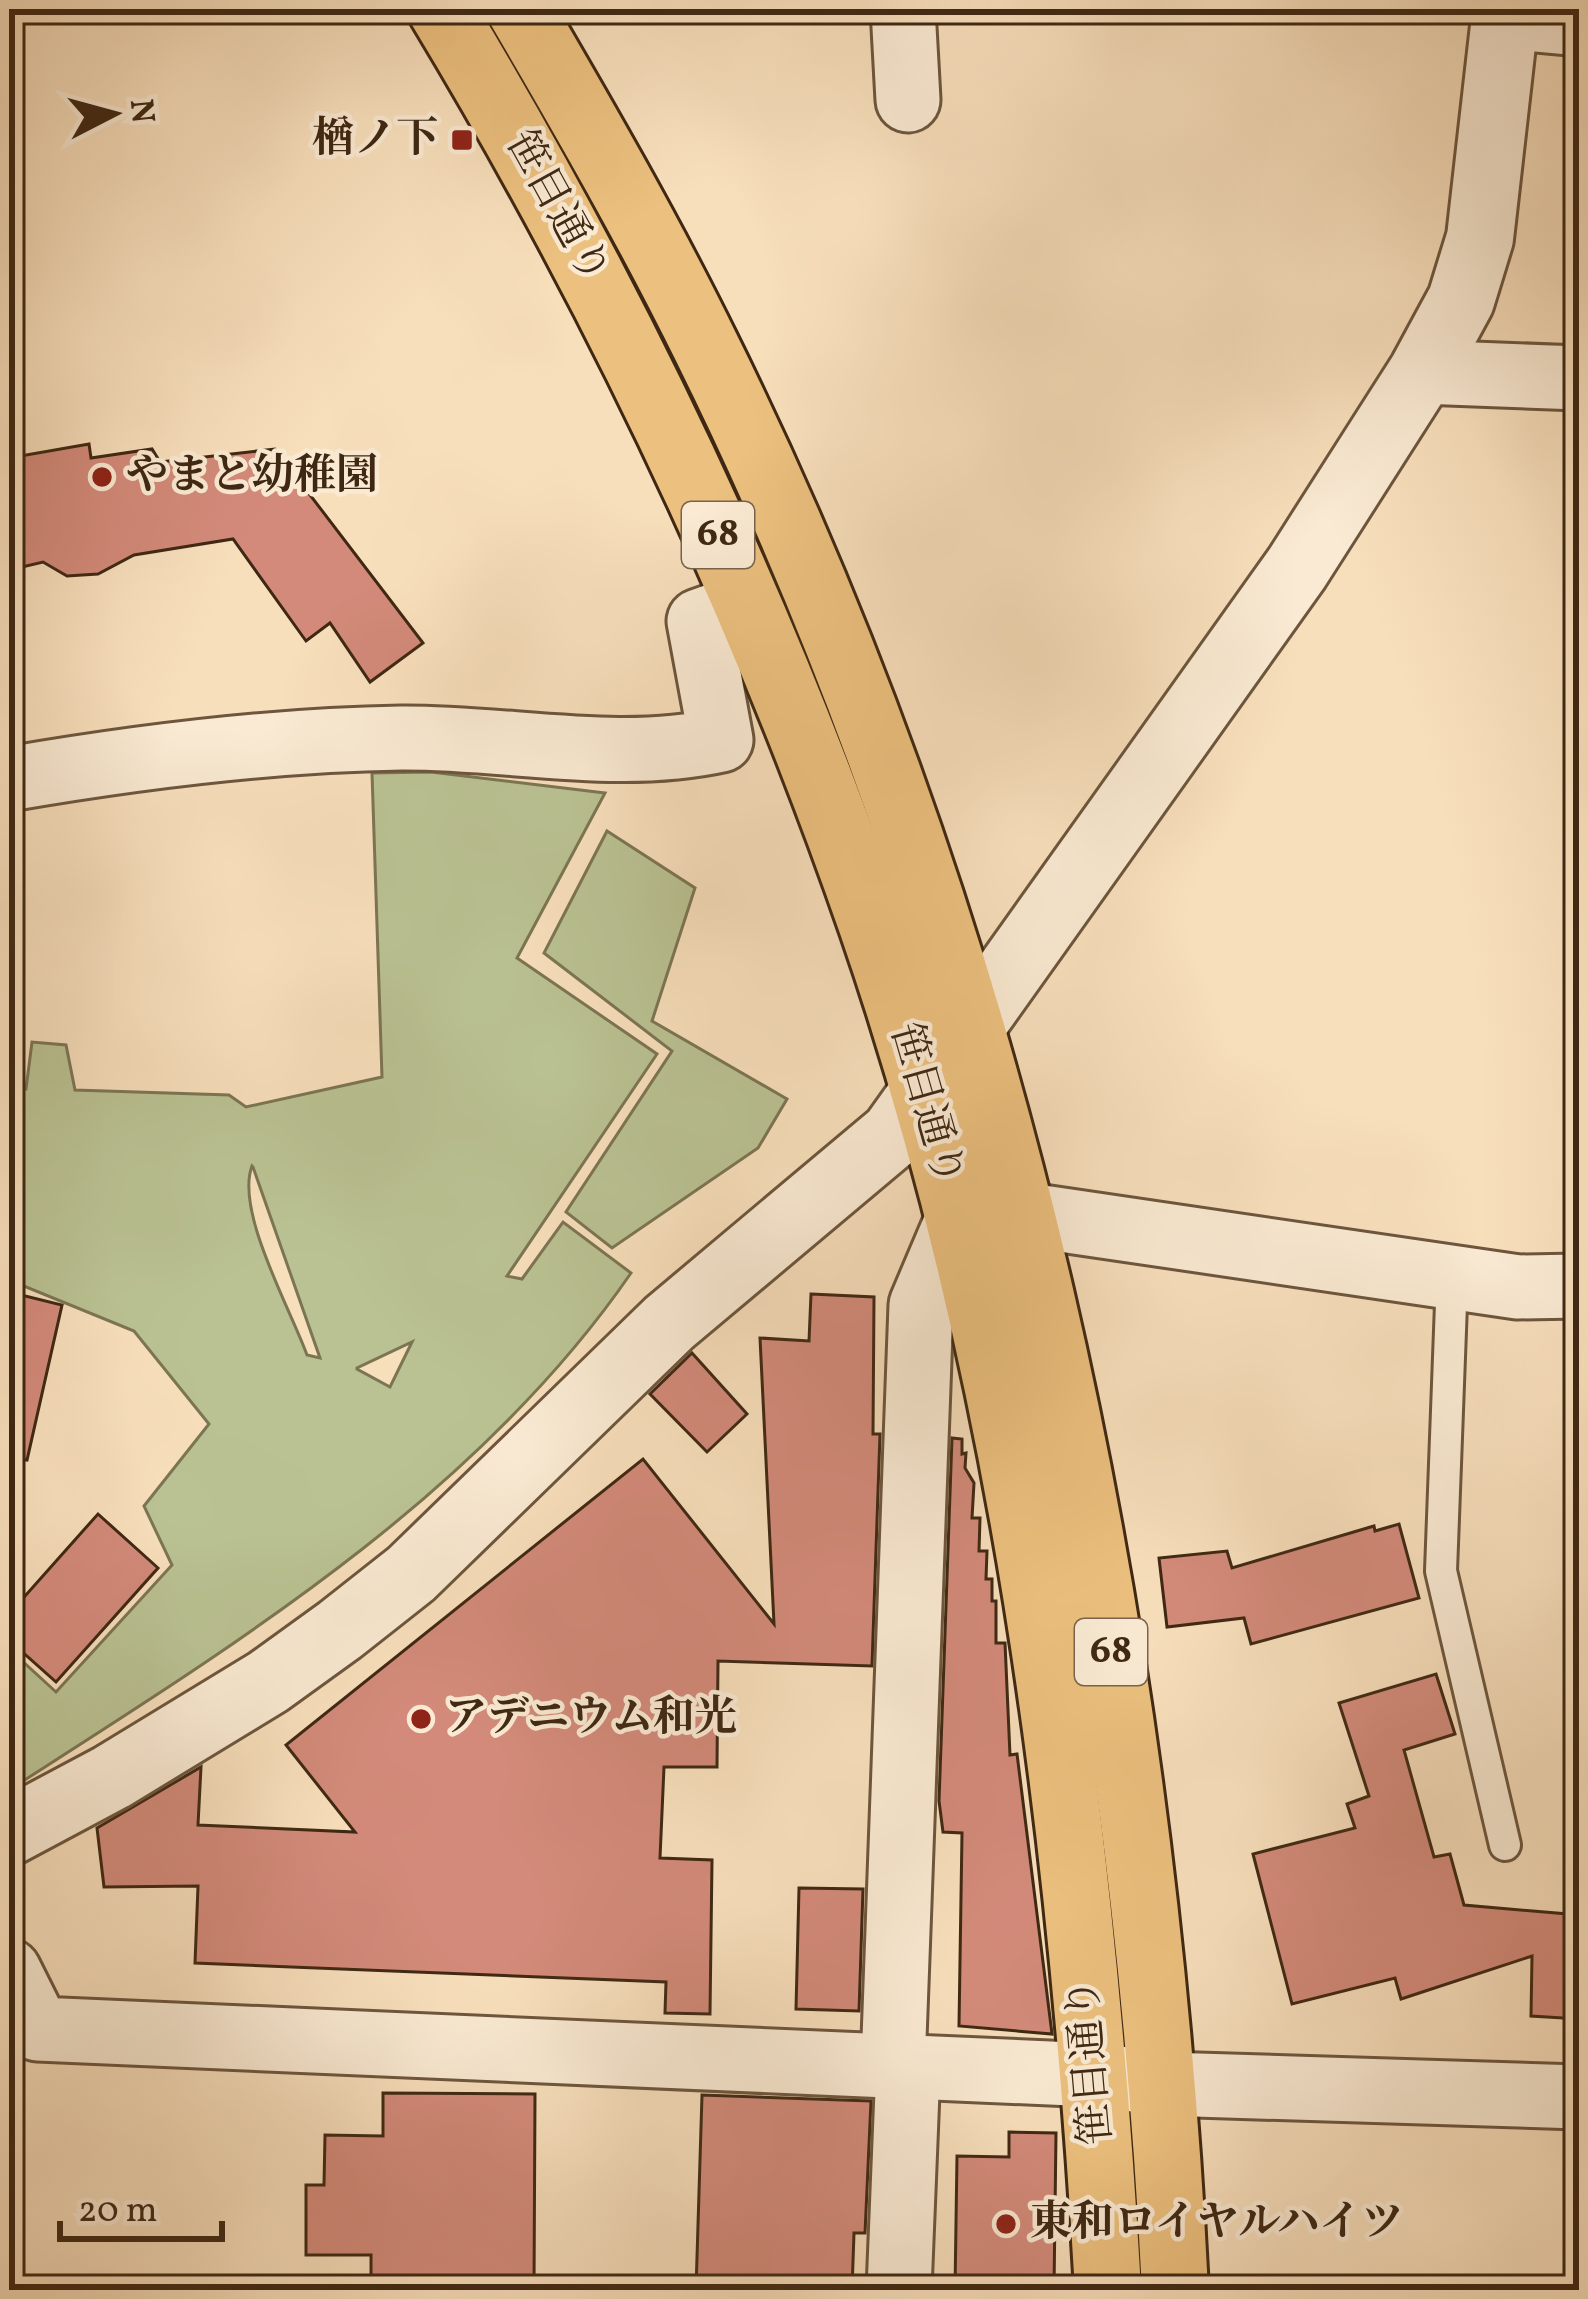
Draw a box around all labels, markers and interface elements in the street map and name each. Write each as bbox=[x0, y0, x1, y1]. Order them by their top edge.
north arrow bbox=[54, 54, 174, 174]
text: N bbox=[116, 97, 164, 126]
place label: 楢ノ下 bbox=[312, 111, 438, 170]
street label: 笹目通り bbox=[489, 120, 623, 296]
marker: 楢ノ下 bbox=[449, 127, 475, 153]
place label: やまと幼稚園 bbox=[126, 448, 378, 507]
marker: やまと幼稚園 bbox=[89, 464, 115, 490]
road number: 68 bbox=[682, 502, 754, 568]
street label: 笹目通り bbox=[873, 1016, 977, 1194]
road number: 68 bbox=[1075, 1619, 1147, 1685]
place label: アデニウム和光 bbox=[445, 1690, 737, 1749]
marker: アデニウム和光 bbox=[408, 1706, 434, 1732]
street label: 笹目通り bbox=[1055, 1975, 1129, 2147]
scale bar bbox=[60, 2167, 222, 2241]
text: 20 m bbox=[78, 2187, 158, 2237]
place label: 東和ロイヤルハイツ bbox=[1030, 2195, 1403, 2254]
marker: 東和ロイヤルハイツ bbox=[993, 2211, 1019, 2237]

